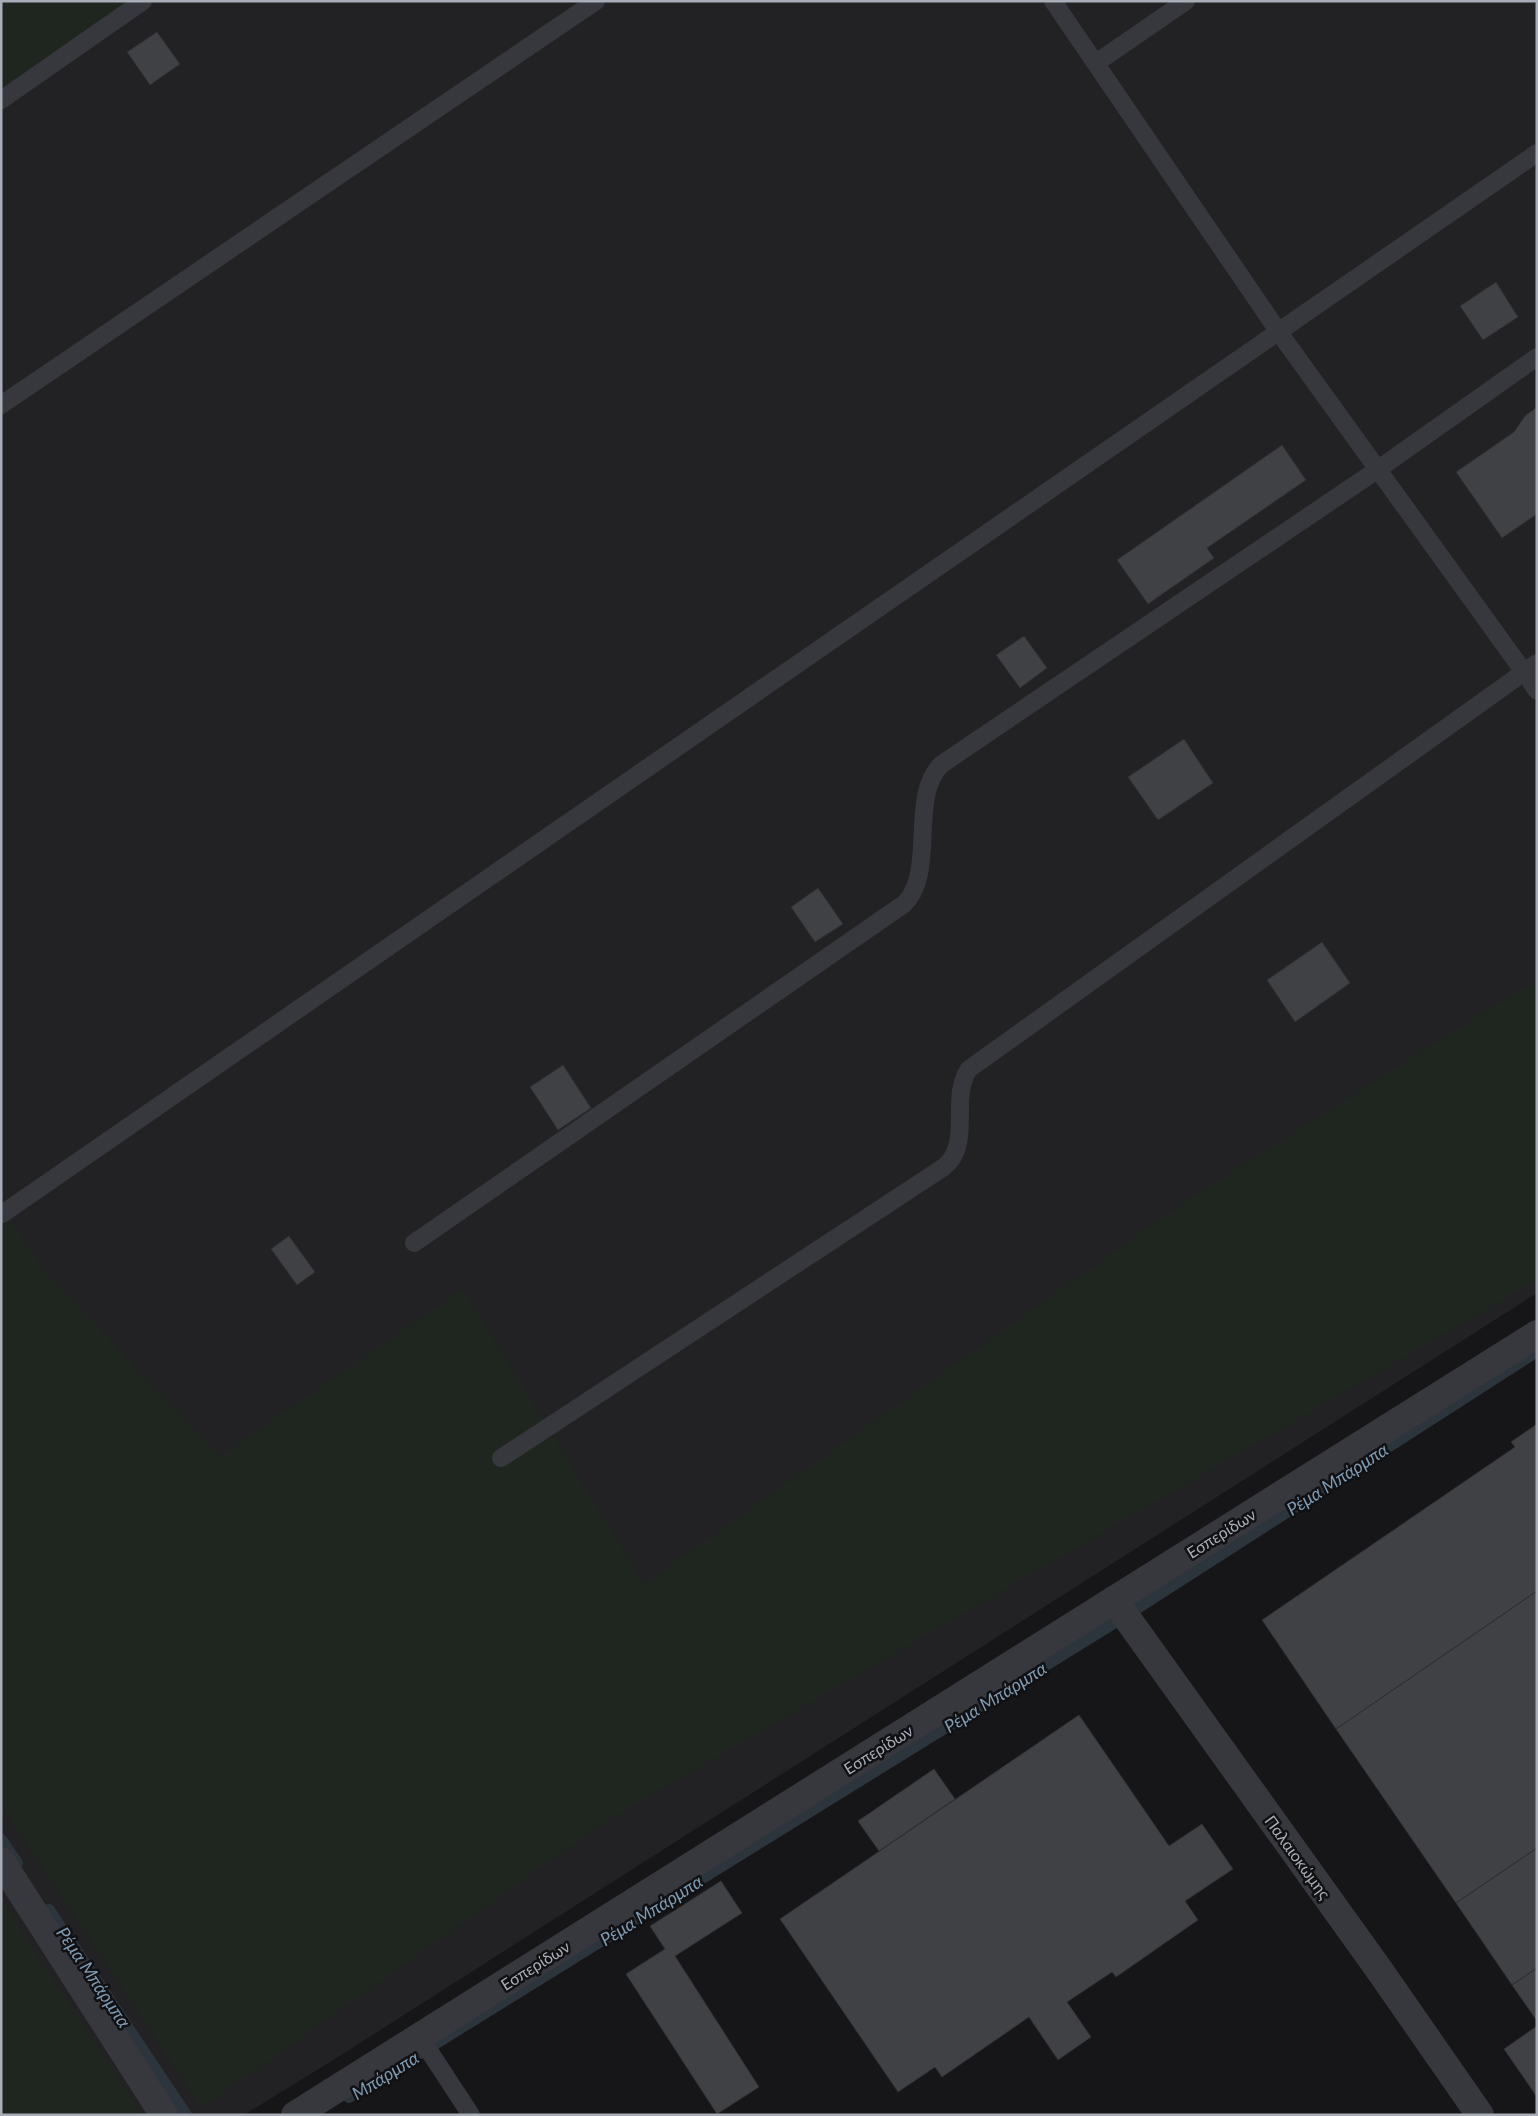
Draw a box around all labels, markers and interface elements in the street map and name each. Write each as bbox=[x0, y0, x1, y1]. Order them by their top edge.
water label: Ρέμα Μπάρμπα bbox=[1282, 1438, 1392, 1520]
street label: Εσπερίδων bbox=[1183, 1504, 1259, 1562]
water label: Ρέμα Μπάρμπα bbox=[940, 1657, 1050, 1737]
street label: Εσπερίδων bbox=[840, 1720, 916, 1778]
street label: Παλαιοκώμης bbox=[1261, 1811, 1335, 1903]
water label: Ρέμα Μπάρμπα bbox=[596, 1870, 706, 1950]
water label: Ρέμα Μπάρμπα bbox=[52, 1923, 136, 2031]
street label: Εσπερίδων bbox=[497, 1936, 573, 1994]
water label: Μπάρμπα bbox=[347, 2046, 423, 2104]

